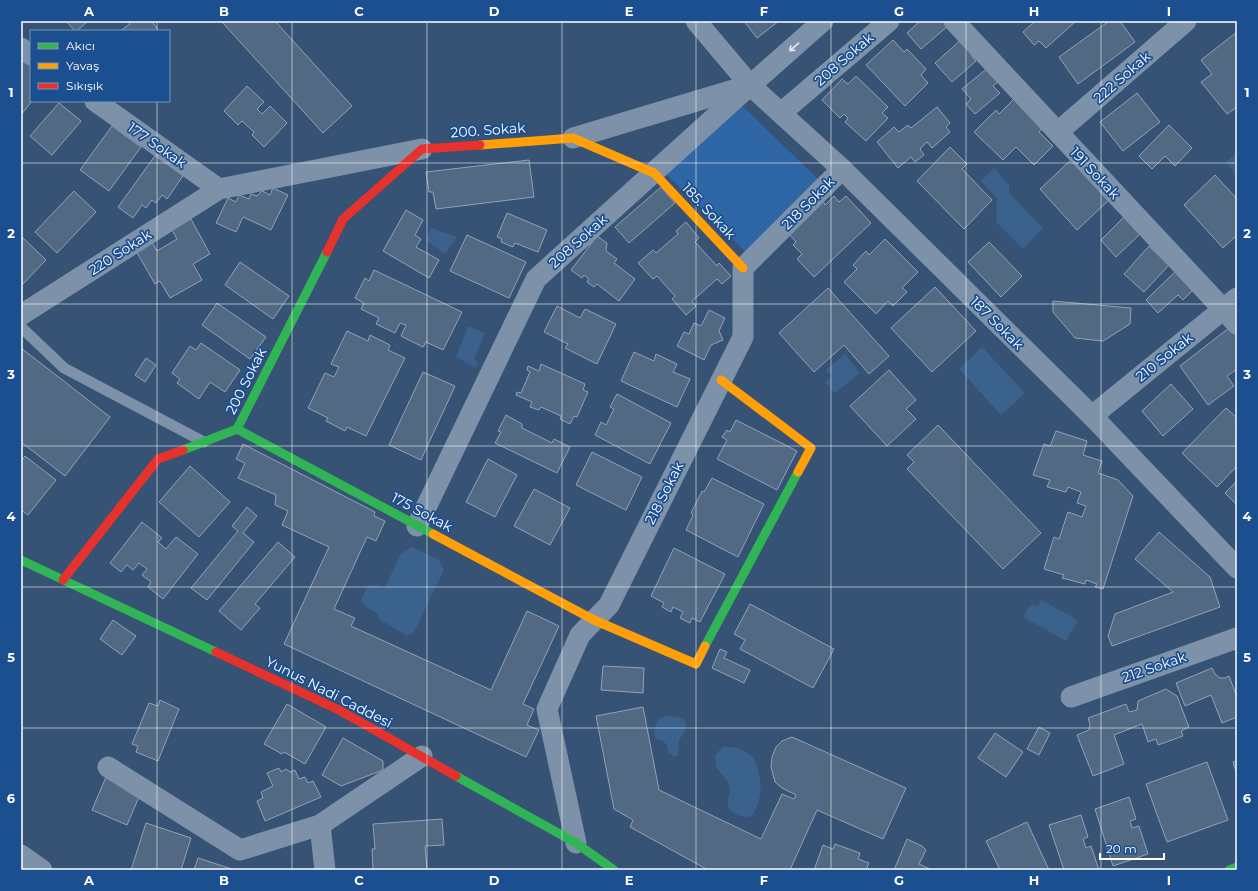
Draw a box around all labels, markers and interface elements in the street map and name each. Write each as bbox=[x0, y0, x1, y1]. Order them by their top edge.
text: A bbox=[83, 3, 95, 19]
text: B bbox=[219, 3, 229, 19]
text: C bbox=[354, 3, 364, 19]
text: D bbox=[489, 3, 500, 19]
text: E bbox=[625, 3, 634, 19]
text: F bbox=[760, 3, 768, 19]
text: G bbox=[894, 3, 904, 19]
text: H bbox=[1029, 3, 1039, 19]
text: I bbox=[1167, 3, 1171, 19]
street label: 208 Sokak bbox=[811, 28, 878, 89]
legend bbox=[30, 30, 170, 102]
text: Akıcı bbox=[66, 38, 95, 53]
one-way arrow bbox=[789, 42, 799, 51]
street label: 222 Sokak bbox=[1090, 47, 1155, 107]
text: Yavaş bbox=[66, 58, 99, 73]
text: Sıkışık bbox=[66, 78, 104, 93]
text: 1 bbox=[8, 84, 14, 100]
text: 1 bbox=[1244, 84, 1250, 100]
street label: 177 Sokak bbox=[124, 118, 190, 172]
street label: 200. Sokak bbox=[450, 118, 527, 142]
street label: 191 Sokak bbox=[1066, 143, 1124, 203]
street label: 218 Sokak bbox=[778, 172, 839, 233]
street label: 185. Sokak bbox=[678, 179, 740, 243]
street label: 208 Sokak bbox=[545, 210, 611, 272]
text: 2 bbox=[7, 225, 15, 241]
street label: 220 Sokak bbox=[85, 225, 155, 279]
text: 2 bbox=[1243, 225, 1251, 241]
street label: 187 Sokak bbox=[967, 293, 1028, 354]
street label: 210 Sokak bbox=[1132, 328, 1197, 385]
street label: 200 Sokak bbox=[222, 344, 271, 417]
text: 3 bbox=[6, 366, 15, 382]
text: 3 bbox=[1242, 366, 1251, 382]
street label: 218 Sokak bbox=[641, 458, 688, 527]
street label: 175 Sokak bbox=[388, 488, 456, 536]
text: 4 bbox=[7, 508, 16, 524]
text: 4 bbox=[1243, 508, 1252, 524]
street label: 212 Sokak bbox=[1119, 647, 1189, 686]
text: 5 bbox=[7, 649, 15, 665]
text: 5 bbox=[1243, 649, 1251, 665]
street label: Yunus Nadi Caddesi bbox=[263, 652, 395, 732]
text: 6 bbox=[7, 790, 16, 806]
text: 6 bbox=[1243, 790, 1252, 806]
scale bar bbox=[1100, 835, 1164, 861]
text: 20 m bbox=[1106, 841, 1137, 856]
text: A bbox=[83, 872, 95, 888]
text: B bbox=[219, 872, 229, 888]
text: C bbox=[354, 872, 364, 888]
text: D bbox=[489, 872, 500, 888]
text: E bbox=[625, 872, 634, 888]
text: F bbox=[760, 872, 768, 888]
text: G bbox=[894, 872, 904, 888]
text: H bbox=[1029, 872, 1039, 888]
text: I bbox=[1167, 872, 1171, 888]

